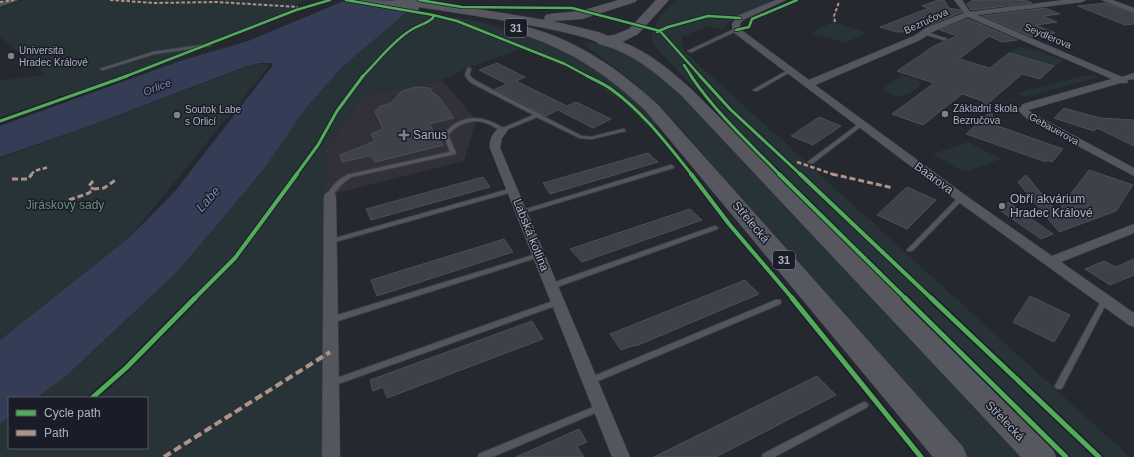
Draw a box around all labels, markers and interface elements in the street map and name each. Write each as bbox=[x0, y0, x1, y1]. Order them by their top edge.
street label: Bezručova bbox=[902, 6, 950, 36]
road number: 31 bbox=[505, 19, 527, 37]
street label: Seydlerova bbox=[1023, 21, 1074, 51]
place label: Universita Hradec Králové bbox=[19, 45, 88, 68]
marker: Universita Hradec Králové bbox=[6, 51, 16, 61]
water label: Orlice bbox=[141, 76, 173, 98]
place label: Základní škola Bezručova bbox=[953, 103, 1018, 126]
place label: Soutok Labe s Orlicí bbox=[185, 104, 242, 127]
marker: Základní škola Bezručova bbox=[940, 109, 950, 119]
marker: Soutok Labe s Orlicí bbox=[172, 110, 182, 120]
street label: Gebauerova bbox=[1027, 111, 1081, 147]
place label: Sanus bbox=[413, 128, 447, 142]
marker: Sanus bbox=[398, 129, 410, 141]
street label: Baarova bbox=[912, 159, 956, 197]
water label: Labe bbox=[193, 183, 223, 215]
place label: Obří akvárium Hradec Králové bbox=[1010, 192, 1093, 220]
street label: Labská kotlina bbox=[510, 197, 552, 273]
park label: Jiráskovy sady bbox=[26, 198, 104, 212]
street label: Střelecká bbox=[730, 198, 773, 246]
marker: Obří akvárium Hradec Králové bbox=[997, 201, 1007, 211]
road number: 31 bbox=[773, 251, 795, 269]
legend bbox=[8, 397, 148, 449]
street label: Střelecká bbox=[983, 398, 1028, 444]
text: Cycle path bbox=[44, 406, 101, 420]
text: Path bbox=[44, 426, 69, 440]

